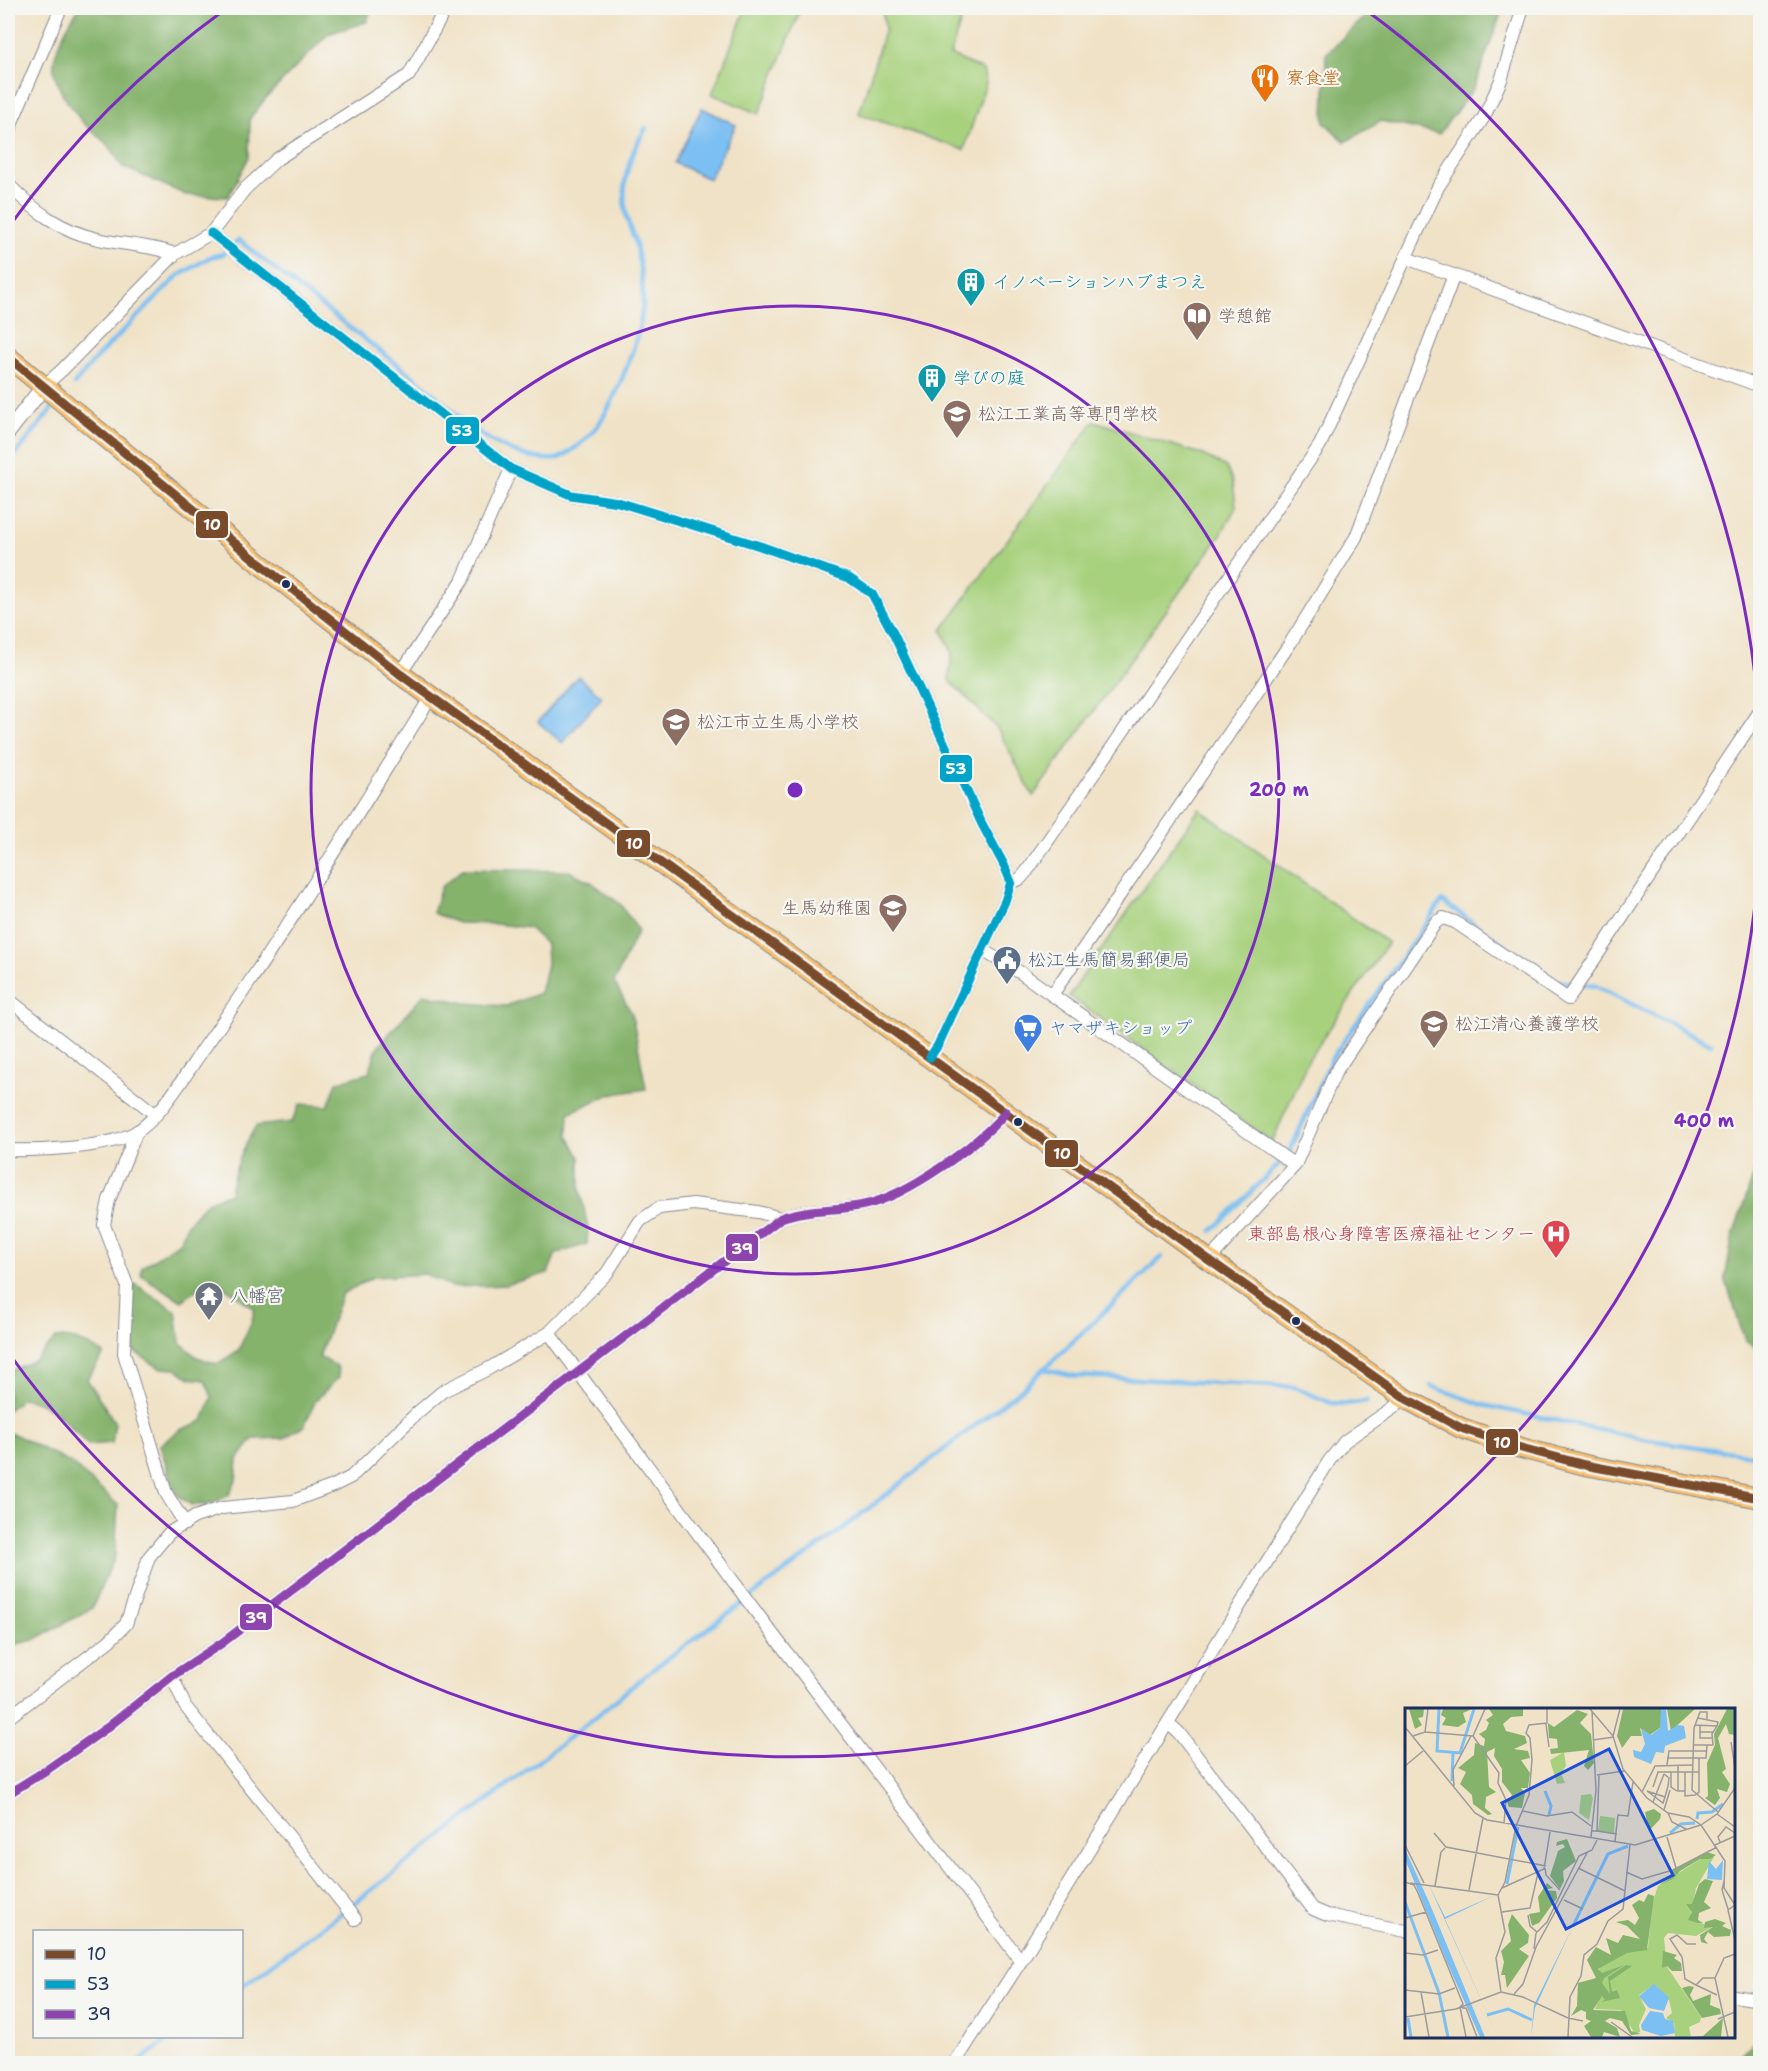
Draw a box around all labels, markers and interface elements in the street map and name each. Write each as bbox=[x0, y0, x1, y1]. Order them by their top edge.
restaurant icon: 寮食堂 bbox=[1249, 62, 1281, 104]
place label: 寮食堂 bbox=[1286, 66, 1340, 90]
building icon: イノベーションハブまつえ bbox=[955, 266, 987, 308]
place label: イノベーションハブまつえ bbox=[992, 270, 1207, 294]
library icon: 学憩館 bbox=[1181, 300, 1213, 342]
place label: 学憩館 bbox=[1218, 304, 1272, 328]
building icon: 学びの庭 bbox=[916, 362, 948, 404]
place label: 学びの庭 bbox=[953, 366, 1025, 390]
school or university icon: 松江工業高等専門学校 bbox=[941, 398, 973, 440]
place label: 松江工業高等専門学校 bbox=[978, 402, 1158, 426]
line badge: 53 bbox=[445, 416, 480, 445]
text: 53 bbox=[452, 420, 472, 441]
line badge: 10 bbox=[195, 510, 229, 539]
text: 10 bbox=[203, 514, 221, 535]
unlabelled marker bbox=[280, 578, 292, 590]
school or university icon: 松江市立生馬小学校 bbox=[660, 706, 692, 748]
place label: 松江市立生馬小学校 bbox=[697, 710, 859, 734]
line badge: 53 bbox=[939, 754, 973, 783]
text: 53 bbox=[946, 758, 966, 779]
text: 200 m bbox=[1249, 778, 1310, 802]
centre of rings bbox=[785, 780, 805, 800]
line badge: 10 bbox=[616, 829, 651, 858]
text: 10 bbox=[625, 833, 643, 854]
school or university icon: 生馬幼稚園 bbox=[877, 892, 909, 934]
place label: 生馬幼稚園 bbox=[782, 896, 872, 920]
public building icon: 松江生馬簡易郵便局 bbox=[991, 944, 1023, 986]
place label: 松江生馬簡易郵便局 bbox=[1028, 948, 1190, 972]
school or university icon: 松江清心養護学校 bbox=[1418, 1008, 1450, 1050]
supermarket icon: ヤマザキショップ bbox=[1012, 1012, 1044, 1054]
place label: 松江清心養護学校 bbox=[1455, 1012, 1599, 1036]
place label: ヤマザキショップ bbox=[1049, 1016, 1192, 1040]
text: 400 m bbox=[1674, 1109, 1735, 1133]
unlabelled marker bbox=[1012, 1116, 1024, 1128]
line badge: 10 bbox=[1044, 1139, 1079, 1168]
text: 10 bbox=[1053, 1143, 1071, 1164]
hospital icon: 東部島根心身障害医療福祉センター bbox=[1540, 1218, 1572, 1260]
place label: 東部島根心身障害医療福祉センター bbox=[1248, 1222, 1535, 1246]
line badge: 39 bbox=[725, 1233, 759, 1262]
text: 39 bbox=[731, 1238, 753, 1259]
temple icon: 八幡宮 bbox=[193, 1280, 225, 1322]
place label: 八幡宮 bbox=[230, 1284, 284, 1308]
unlabelled marker bbox=[1290, 1315, 1302, 1327]
line badge: 10 bbox=[1485, 1428, 1519, 1456]
text: 10 bbox=[1493, 1432, 1511, 1453]
line badge: 39 bbox=[239, 1603, 273, 1631]
text: 39 bbox=[245, 1607, 267, 1628]
inset map bbox=[1405, 1708, 1735, 2038]
legend bbox=[33, 1930, 243, 2038]
text: 10 bbox=[87, 1942, 107, 1966]
text: 53 bbox=[87, 1972, 110, 1996]
text: 39 bbox=[87, 2002, 111, 2026]

